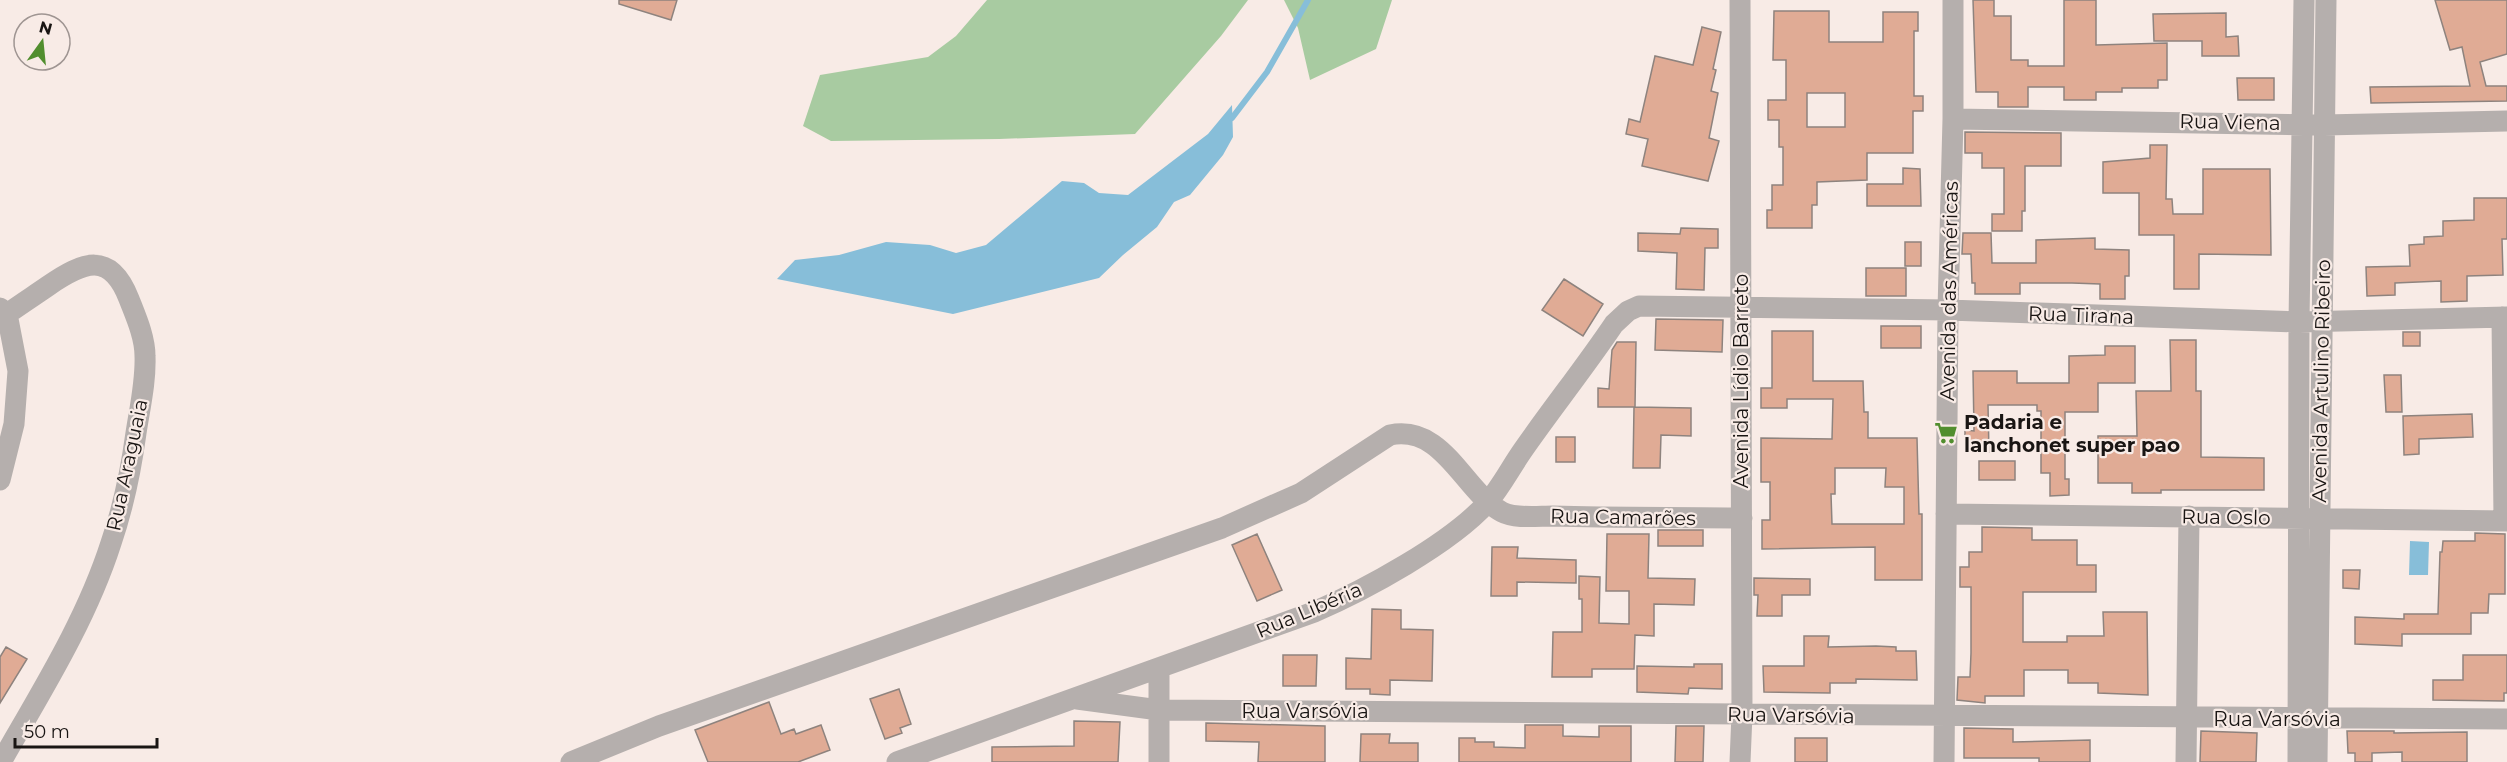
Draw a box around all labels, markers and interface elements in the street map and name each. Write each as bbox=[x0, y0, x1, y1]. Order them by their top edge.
north arrow bbox=[12, 12, 72, 72]
text: N bbox=[37, 17, 54, 39]
street label: Rua Viena bbox=[2179, 109, 2281, 135]
street label: Avenida das Américas bbox=[1935, 181, 1963, 401]
street label: Avenida Artulino Ribeiro bbox=[2307, 259, 2335, 503]
street label: Avenida Lídio Barreto bbox=[1729, 274, 1753, 488]
street label: Rua Tirana bbox=[2028, 301, 2134, 329]
street label: Rua Araguaia bbox=[101, 397, 153, 533]
place label: Padaria e lanchonet super pao bbox=[1964, 410, 2180, 457]
supermarket icon: Padaria e lanchonet super pao bbox=[1933, 420, 1959, 446]
street label: Rua Camarões bbox=[1550, 504, 1696, 530]
street label: Rua Oslo bbox=[2181, 504, 2271, 530]
street label: Rua Libéria bbox=[1252, 577, 1366, 643]
street label: Rua Varsóvia bbox=[1241, 699, 1369, 723]
street label: Rua Varsóvia bbox=[1727, 702, 1855, 728]
street label: Rua Varsóvia bbox=[2213, 707, 2341, 731]
scale bar bbox=[15, 711, 158, 749]
text: 50 m bbox=[24, 721, 70, 743]

